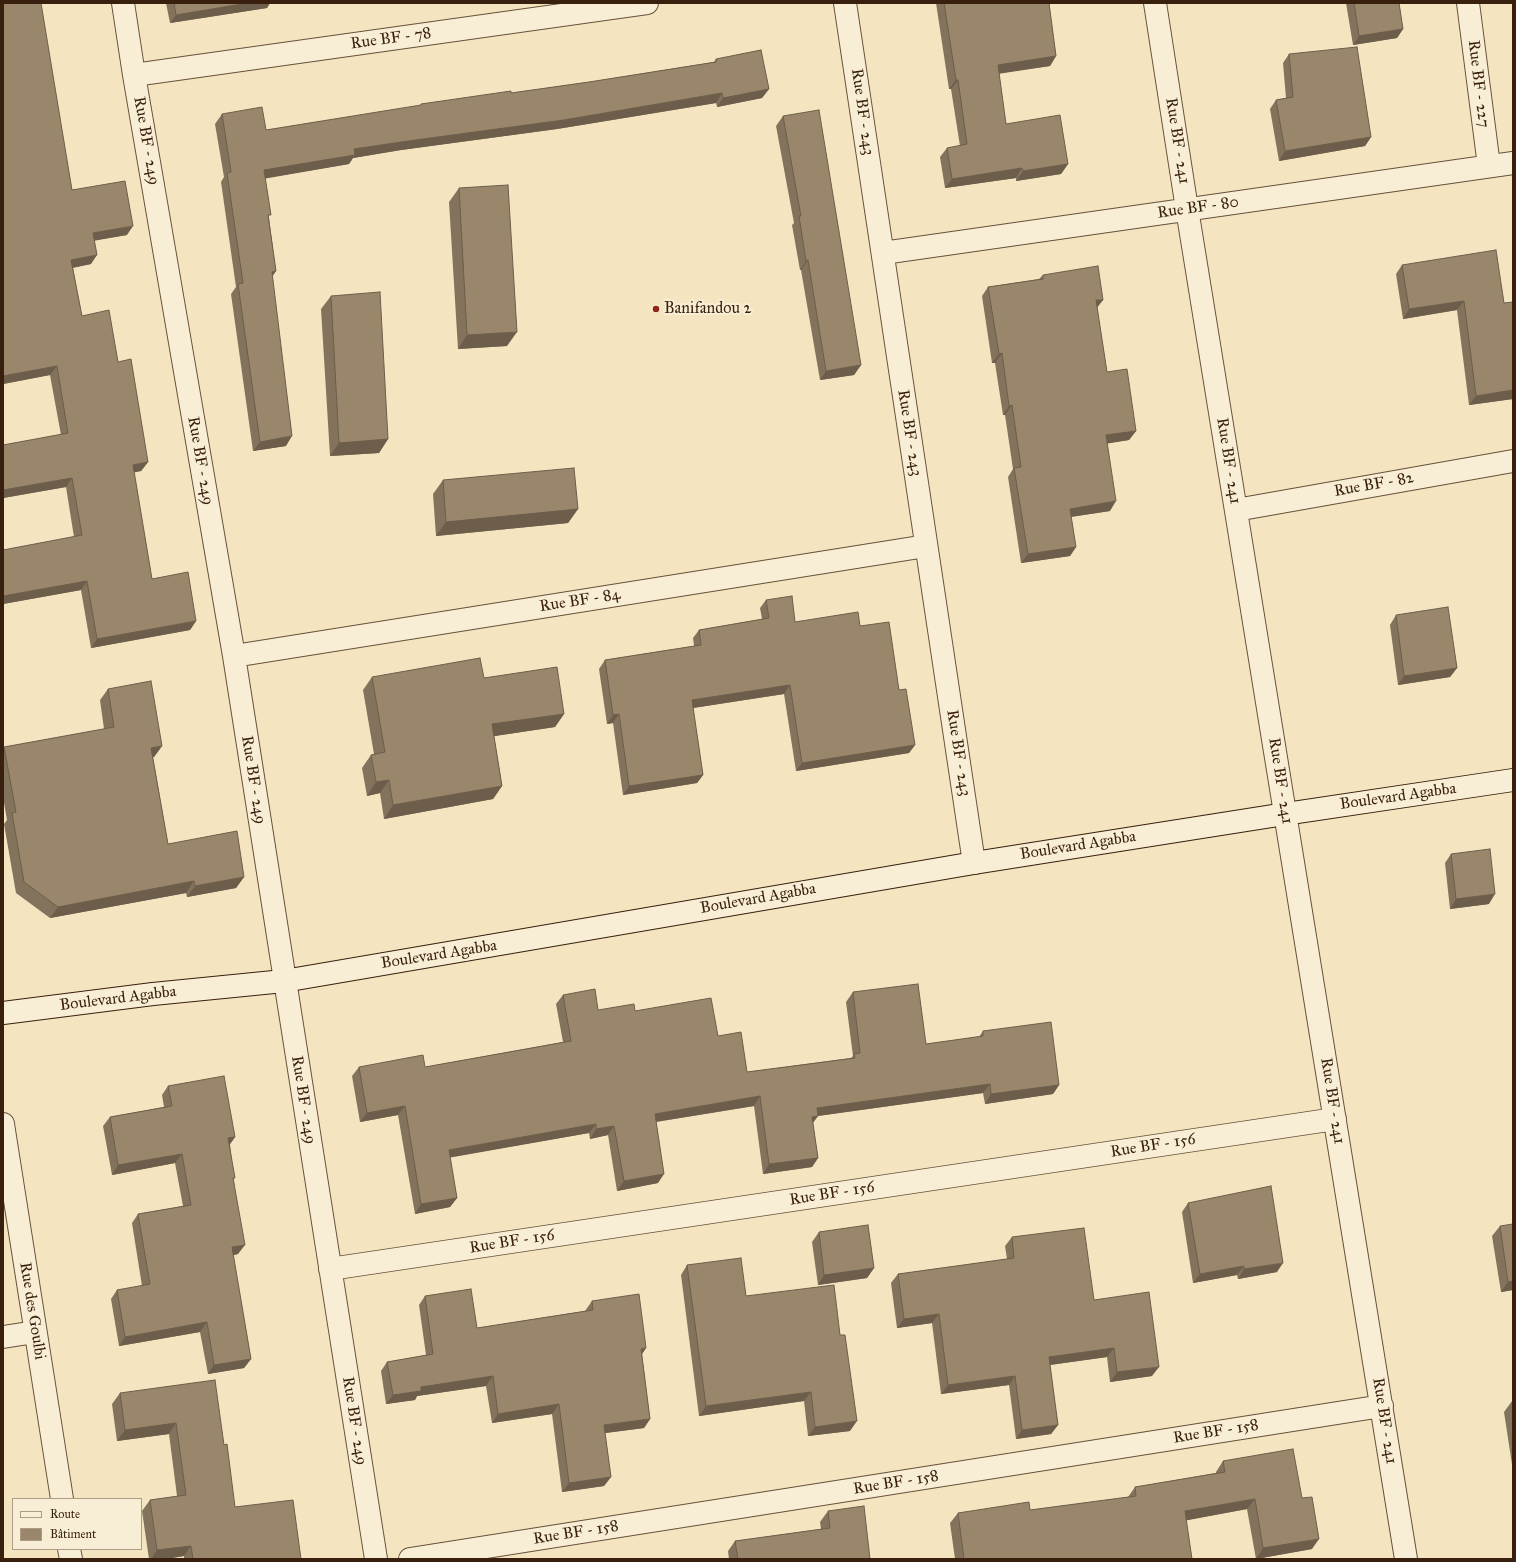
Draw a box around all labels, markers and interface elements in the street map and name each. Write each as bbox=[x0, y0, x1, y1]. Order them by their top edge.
street label: Rue BF - 78 bbox=[349, 24, 433, 54]
street label: Rue BF - 227 bbox=[1463, 39, 1493, 129]
street label: Rue BF - 243 bbox=[846, 67, 878, 157]
street label: Rue BF - 249 bbox=[129, 95, 163, 187]
street label: Rue BF - 241 bbox=[1161, 96, 1193, 186]
street label: Rue BF - 80 bbox=[1156, 193, 1240, 223]
place label: Banifandou 2 bbox=[664, 299, 751, 319]
marker: Banifandou 2 bbox=[651, 304, 661, 314]
street label: Rue BF - 243 bbox=[893, 388, 925, 478]
street label: Rue BF - 249 bbox=[183, 415, 217, 507]
street label: Rue BF - 241 bbox=[1212, 416, 1244, 506]
street label: Rue BF - 82 bbox=[1333, 469, 1415, 501]
street label: Rue BF - 84 bbox=[538, 585, 622, 617]
street label: Rue BF - 243 bbox=[942, 708, 974, 798]
street label: Rue BF - 249 bbox=[237, 734, 269, 826]
street label: Rue BF - 241 bbox=[1264, 736, 1296, 826]
street label: Boulevard Agabba bbox=[1339, 779, 1457, 815]
street label: Boulevard Agabba bbox=[1019, 827, 1137, 865]
street label: Boulevard Agabba bbox=[699, 879, 817, 919]
street label: Boulevard Agabba bbox=[380, 936, 498, 974]
street label: Boulevard Agabba bbox=[59, 982, 177, 1016]
street label: Rue BF - 249 bbox=[287, 1054, 319, 1146]
street label: Rue BF - 241 bbox=[1316, 1056, 1348, 1146]
street label: Rue BF - 156 bbox=[1109, 1130, 1197, 1162]
street label: Rue BF - 156 bbox=[788, 1178, 876, 1210]
street label: Rue BF - 156 bbox=[468, 1226, 556, 1258]
street label: Rue des Goulbi bbox=[15, 1261, 49, 1361]
street label: Rue BF - 249 bbox=[338, 1375, 370, 1467]
street label: Rue BF - 241 bbox=[1368, 1376, 1400, 1466]
street label: Rue BF - 158 bbox=[1172, 1416, 1260, 1448]
street label: Rue BF - 158 bbox=[852, 1467, 940, 1499]
legend bbox=[12, 1498, 142, 1550]
text: Route bbox=[50, 1507, 80, 1521]
street label: Rue BF - 158 bbox=[532, 1517, 620, 1549]
text: Bâtiment bbox=[50, 1527, 96, 1541]

